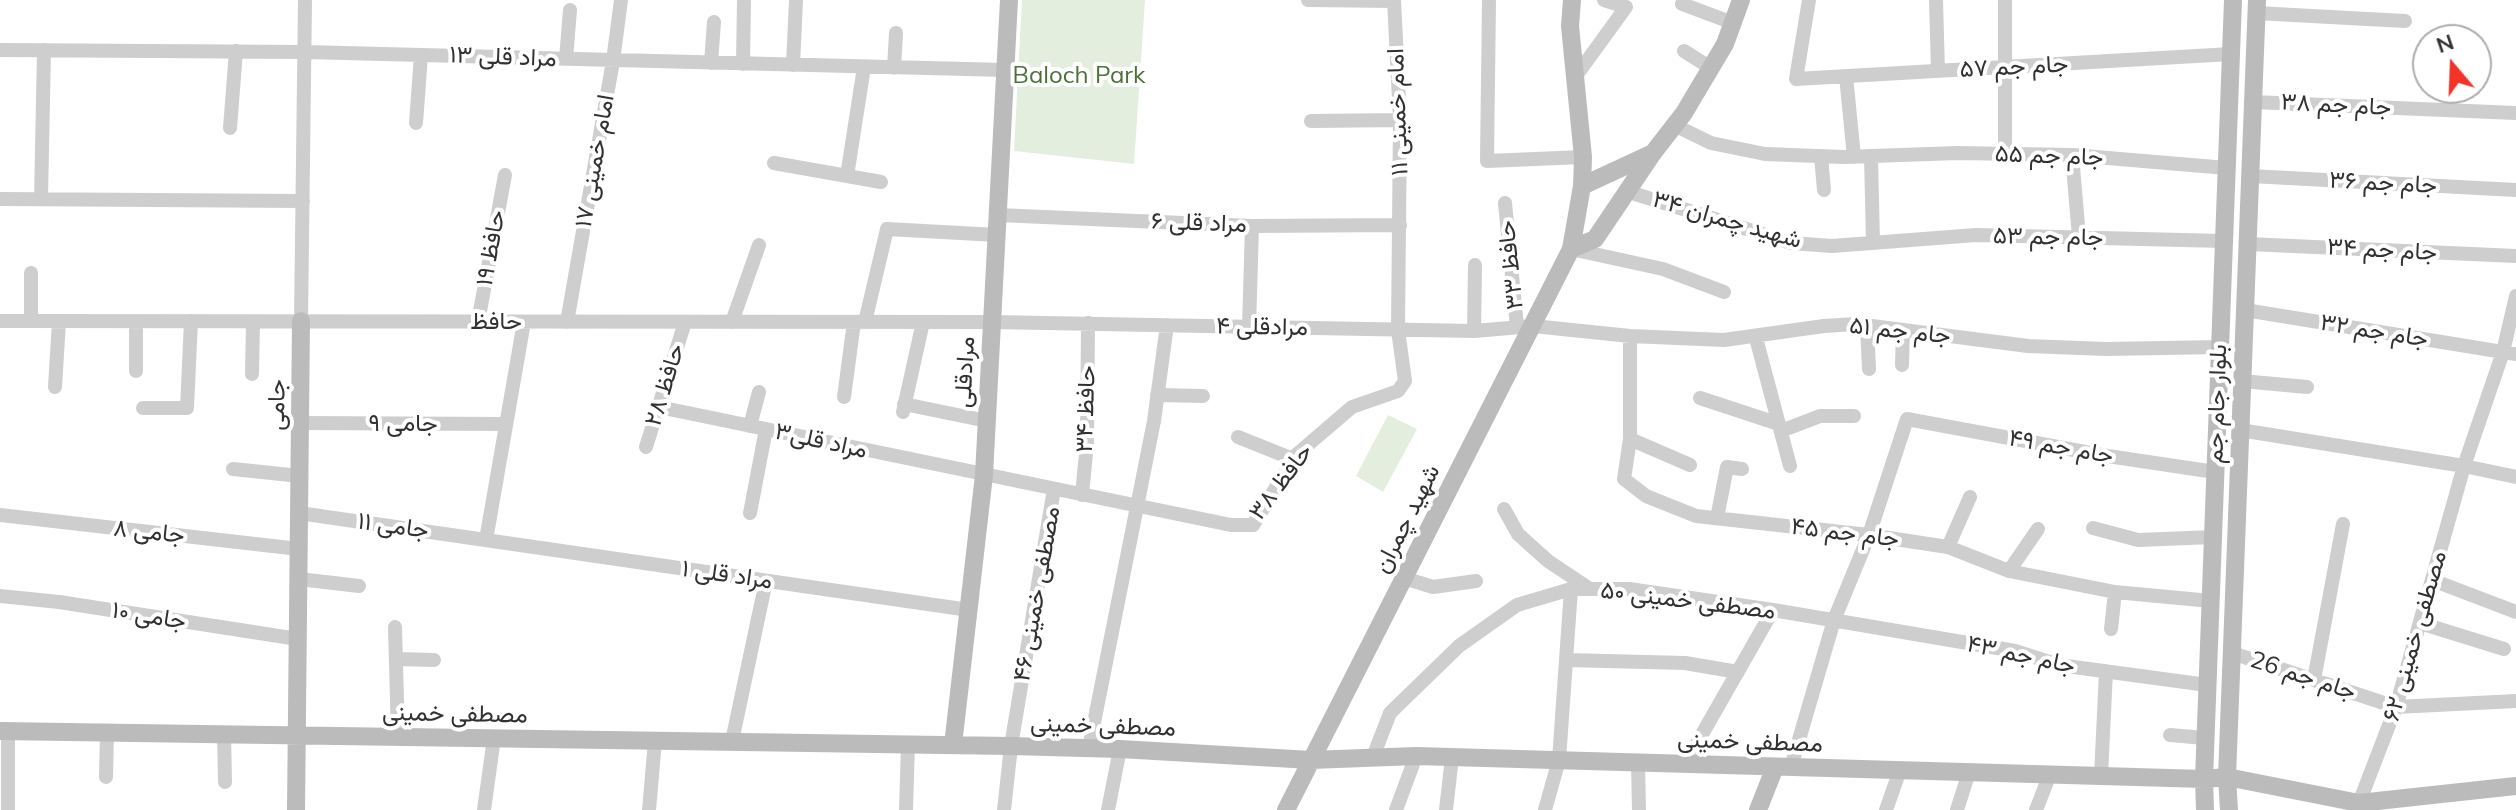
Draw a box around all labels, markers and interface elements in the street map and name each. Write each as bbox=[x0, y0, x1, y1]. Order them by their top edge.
north arrow bbox=[2412, 24, 2492, 104]
text: N bbox=[2432, 27, 2457, 59]
street label: مراد قلی ۱۳ bbox=[449, 41, 557, 73]
street label: امام خمینی ۱۱ bbox=[1381, 48, 1415, 176]
street label: جام جم ۵۷ bbox=[1959, 50, 2069, 84]
park label: Baloch Park bbox=[1013, 62, 1145, 90]
street label: جام جم ۳۸ bbox=[2280, 88, 2392, 122]
street label: امام خمینی ۱۷ bbox=[569, 92, 621, 230]
street label: جام جم ۵۵ bbox=[1994, 140, 2104, 172]
street label: جام جم ۳۶ bbox=[2328, 166, 2438, 200]
street label: شهید چمران ۳۴ bbox=[1649, 185, 1805, 255]
street label: مراد قلی ۶ bbox=[1151, 207, 1247, 239]
street label: حافظ ۱۹ bbox=[470, 208, 512, 288]
street label: حافظ ۳۳ bbox=[1492, 219, 1530, 311]
street label: جام جم ۵۳ bbox=[1993, 222, 2103, 252]
street label: جام جم ۳۴ bbox=[2326, 233, 2438, 267]
street label: حافظ bbox=[470, 308, 522, 336]
street label: جام جم ۳۲ bbox=[2318, 308, 2430, 354]
street label: جام جم ۵۱ bbox=[1848, 311, 1952, 351]
street label: مرادقلی ۴ bbox=[1216, 312, 1308, 342]
street label: مرادقلی bbox=[949, 335, 981, 409]
street label: حافظ ۲۸ bbox=[639, 340, 691, 430]
street label: بلوار جام جم bbox=[2201, 344, 2233, 464]
street label: حافظ ۳۴ bbox=[1070, 365, 1102, 453]
street label: جامی bbox=[262, 379, 292, 431]
street label: جامی ۹ bbox=[368, 410, 438, 438]
street label: مراد قلی۳ bbox=[772, 417, 870, 465]
street label: جام جم ۴۹ bbox=[2006, 424, 2116, 470]
street label: حافظ ۳۸ bbox=[1243, 438, 1319, 526]
street label: شهید چمران bbox=[1367, 460, 1447, 578]
street label: مصطفی خمینی ۴۶ bbox=[1007, 504, 1067, 684]
street label: جامی ۱۱ bbox=[356, 507, 430, 545]
street label: جام جم ۴۵ bbox=[1789, 512, 1901, 554]
street label: جامی ۸ bbox=[112, 514, 186, 550]
street label: مصطفی خمینی ۶۲ bbox=[2377, 547, 2453, 725]
street label: مراد قلی ۱ bbox=[680, 554, 774, 596]
street label: مصطفی خمینی ۵۰ bbox=[1599, 576, 1777, 626]
street label: جامی ۱۰ bbox=[110, 596, 188, 636]
street label: جام جم ۴۳ bbox=[1964, 629, 2078, 681]
street label: جام جم 26 bbox=[2247, 645, 2359, 707]
street label: مصطفی خمینی bbox=[382, 698, 528, 730]
street label: مصطفی خمینی bbox=[1030, 709, 1176, 743]
street label: مصطفی خمینی bbox=[1677, 725, 1823, 759]

